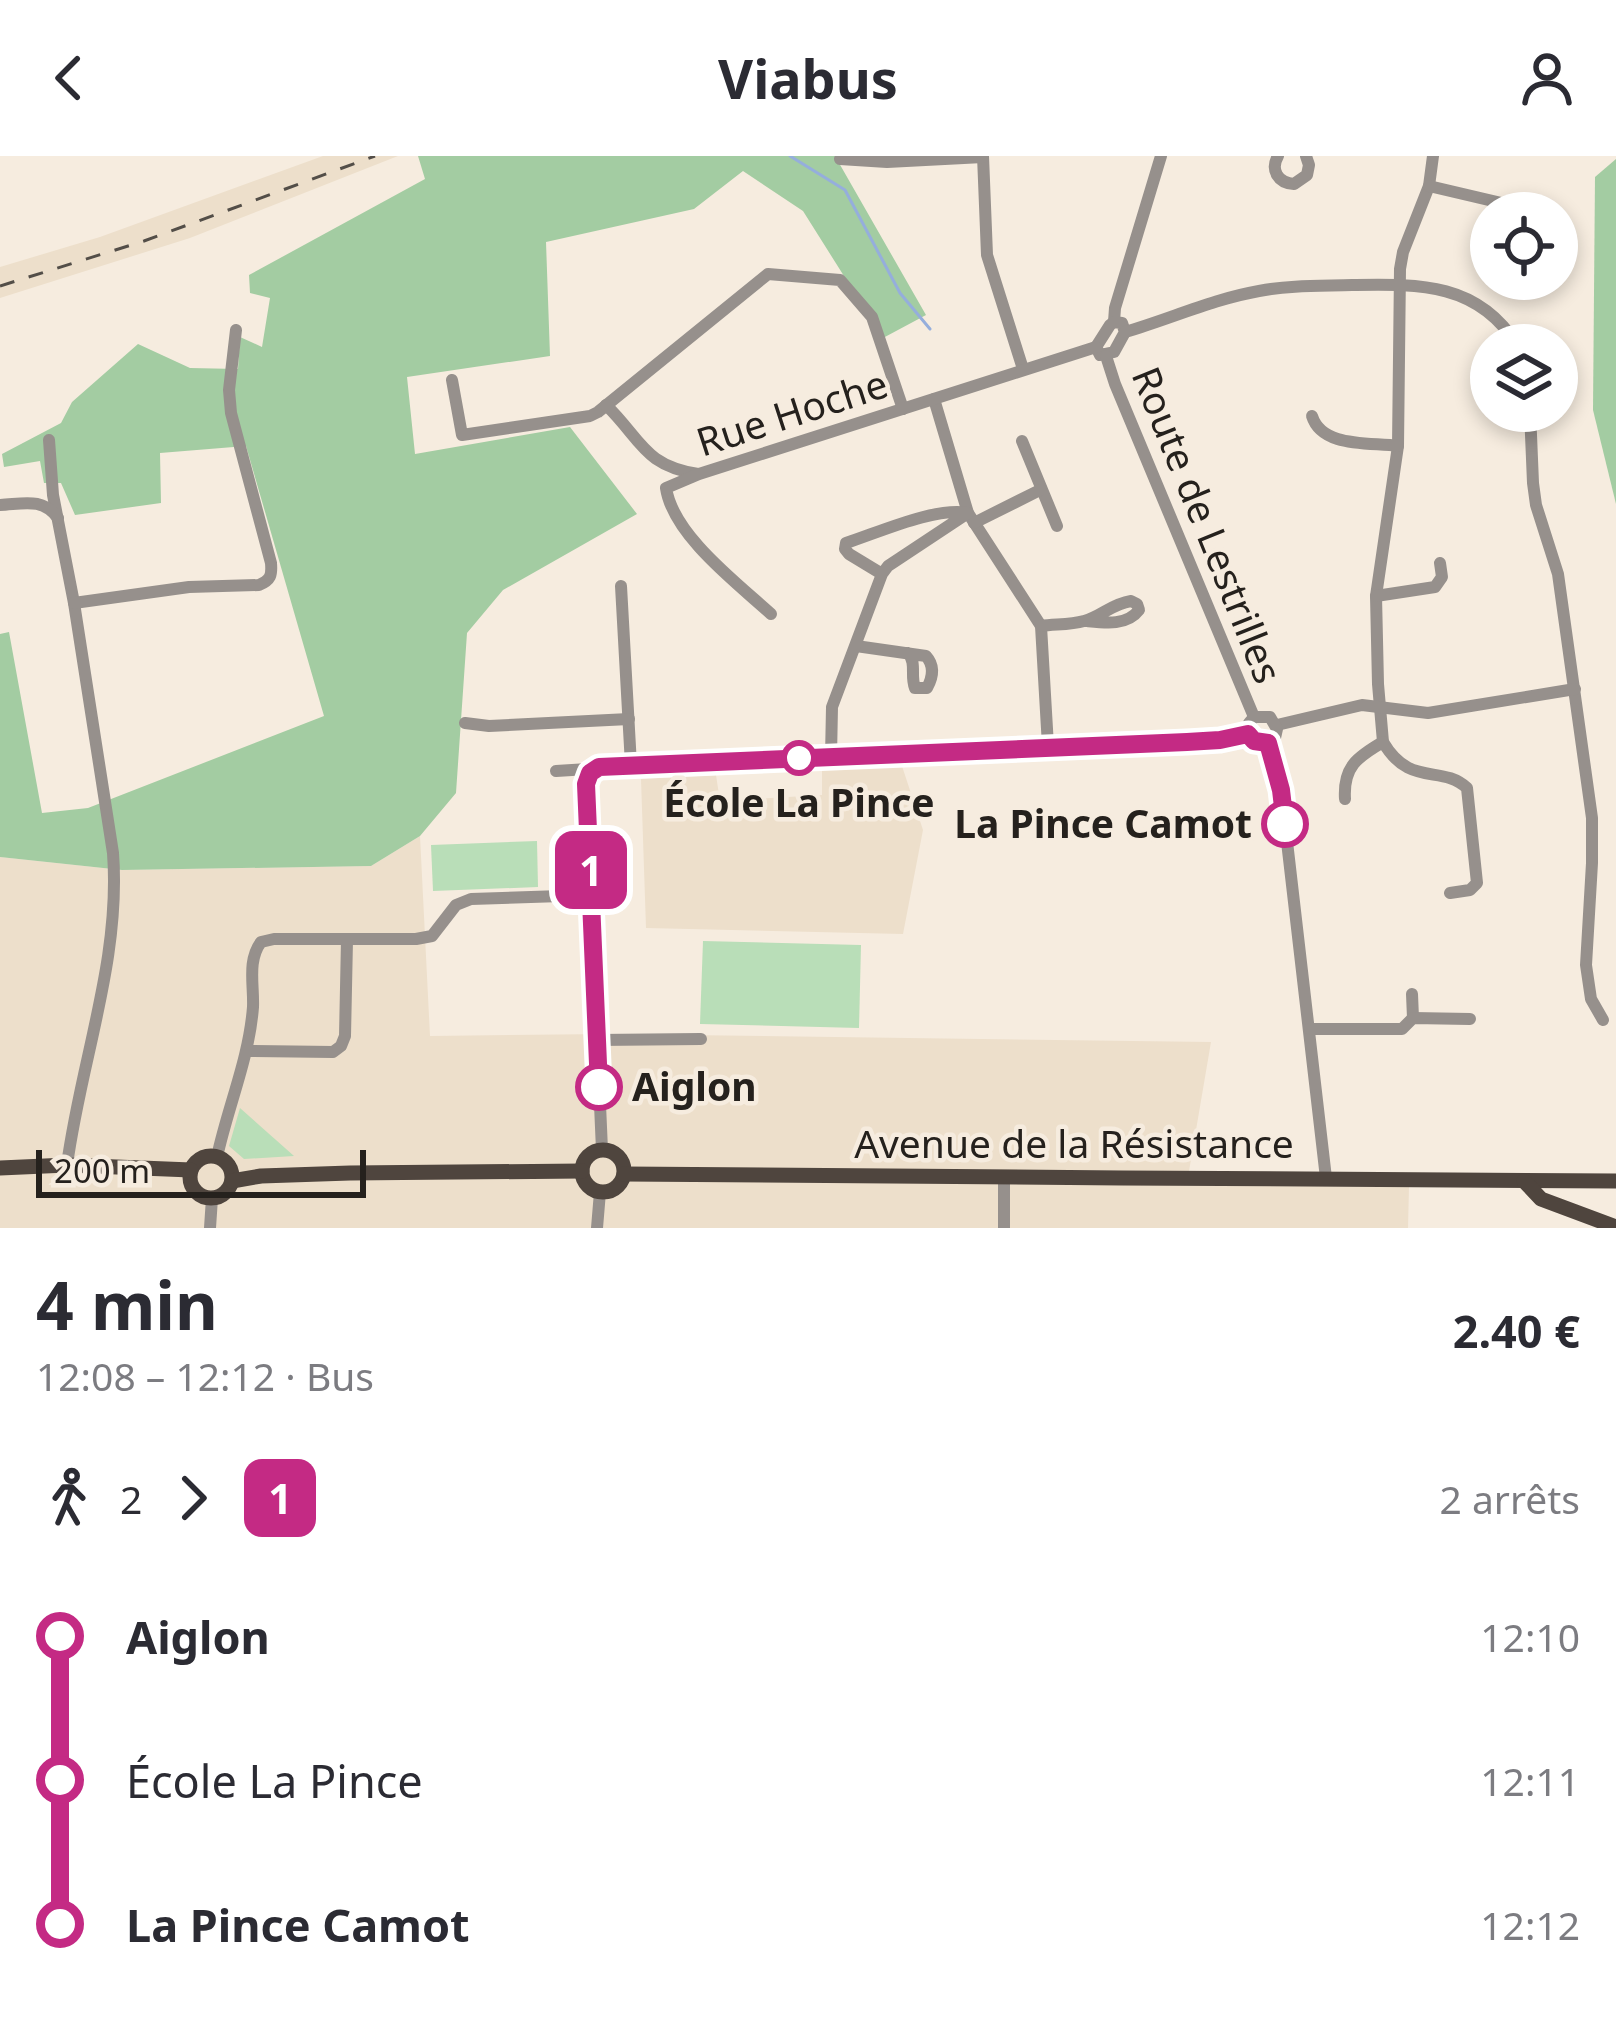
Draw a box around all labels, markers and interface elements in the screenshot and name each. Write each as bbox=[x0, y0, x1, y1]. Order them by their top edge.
text: Viabus bbox=[718, 41, 898, 115]
icon: back bbox=[36, 45, 102, 111]
icon: person bbox=[1514, 45, 1580, 111]
map controls bbox=[1470, 192, 1578, 432]
button: locate bbox=[1470, 192, 1578, 300]
button: layers bbox=[1470, 324, 1578, 432]
street label: Rue Hoche bbox=[689, 356, 894, 467]
street label: Route de Lestrilles bbox=[1121, 359, 1296, 690]
marker: École La Pince bbox=[783, 742, 815, 774]
place label: École La Pince bbox=[663, 775, 935, 828]
place label: La Pince Camot bbox=[954, 796, 1252, 849]
marker: La Pince Camot bbox=[1263, 802, 1307, 846]
line badge: 1 bbox=[552, 831, 630, 909]
text: 1 bbox=[579, 841, 603, 898]
place label: Aiglon bbox=[632, 1059, 757, 1112]
marker: Aiglon bbox=[577, 1065, 621, 1109]
street label: Avenue de la Résistance bbox=[854, 1116, 1294, 1169]
scale bar bbox=[36, 1144, 366, 1197]
text: 200 m bbox=[54, 1148, 150, 1193]
text: 4 min bbox=[36, 1259, 218, 1349]
text: 2.40 € bbox=[1453, 1300, 1580, 1361]
text: 12:08 – 12:12 · Bus bbox=[36, 1349, 374, 1402]
icon: walk bbox=[36, 1465, 102, 1531]
icon: forward bbox=[160, 1465, 226, 1531]
text: 1 bbox=[268, 1469, 292, 1526]
text: 2 bbox=[120, 1472, 142, 1525]
text: 2 arrêts bbox=[1439, 1472, 1580, 1525]
text: Aiglon bbox=[126, 1606, 270, 1667]
text: 12:10 bbox=[1480, 1610, 1580, 1663]
text: École La Pince bbox=[126, 1750, 423, 1811]
text: 12:11 bbox=[1480, 1754, 1580, 1807]
text: La Pince Camot bbox=[126, 1894, 470, 1955]
text: 12:12 bbox=[1480, 1898, 1580, 1951]

